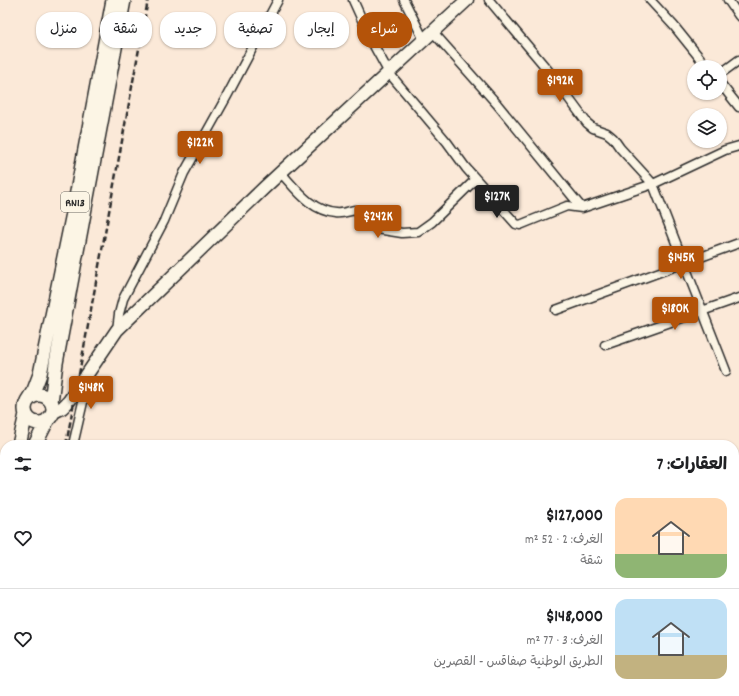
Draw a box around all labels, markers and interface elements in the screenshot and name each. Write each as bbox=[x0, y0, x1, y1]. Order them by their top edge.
chip: منزل bbox=[36, 12, 92, 48]
chip: شقة bbox=[100, 12, 152, 48]
chip: جديد bbox=[160, 12, 216, 48]
chip: تصفية bbox=[224, 12, 286, 48]
chip: إيجار bbox=[294, 12, 349, 48]
chip: شراء bbox=[357, 12, 412, 48]
map controls bbox=[687, 60, 727, 148]
button: locate bbox=[687, 60, 727, 100]
pin: $192K bbox=[532, 69, 588, 103]
text: $192K bbox=[546, 72, 574, 91]
button: layers bbox=[687, 108, 727, 148]
pin: $122K bbox=[172, 131, 228, 165]
text: $122K bbox=[187, 134, 213, 153]
pin: $127K bbox=[469, 185, 525, 219]
text: $127K bbox=[484, 188, 510, 207]
road number: RN13 bbox=[61, 192, 89, 212]
pin: $242K bbox=[350, 205, 406, 239]
text: $242K bbox=[363, 208, 393, 227]
pin: $145K bbox=[653, 246, 709, 280]
text: $145K bbox=[668, 249, 694, 268]
pin: $180K bbox=[647, 297, 703, 331]
text: $180K bbox=[661, 300, 689, 319]
pin: $148K bbox=[63, 376, 119, 410]
text: $148K bbox=[78, 379, 104, 398]
icon: filters bbox=[12, 453, 34, 475]
text: العقارات: 7 bbox=[657, 454, 727, 478]
text: $127,000 bbox=[546, 505, 603, 529]
icon: home bbox=[647, 514, 695, 562]
icon: heart bbox=[12, 527, 34, 549]
text: الغرف: 2 · 52 m² bbox=[525, 531, 603, 550]
text: شقة bbox=[580, 552, 603, 571]
text: $148,000 bbox=[546, 606, 603, 630]
icon: home bbox=[647, 615, 695, 663]
icon: heart bbox=[12, 628, 34, 650]
text: الغرف: 3 · 77 m² bbox=[527, 632, 603, 651]
text: الطريق الوطنية صفاقس - القصرين bbox=[434, 653, 603, 672]

